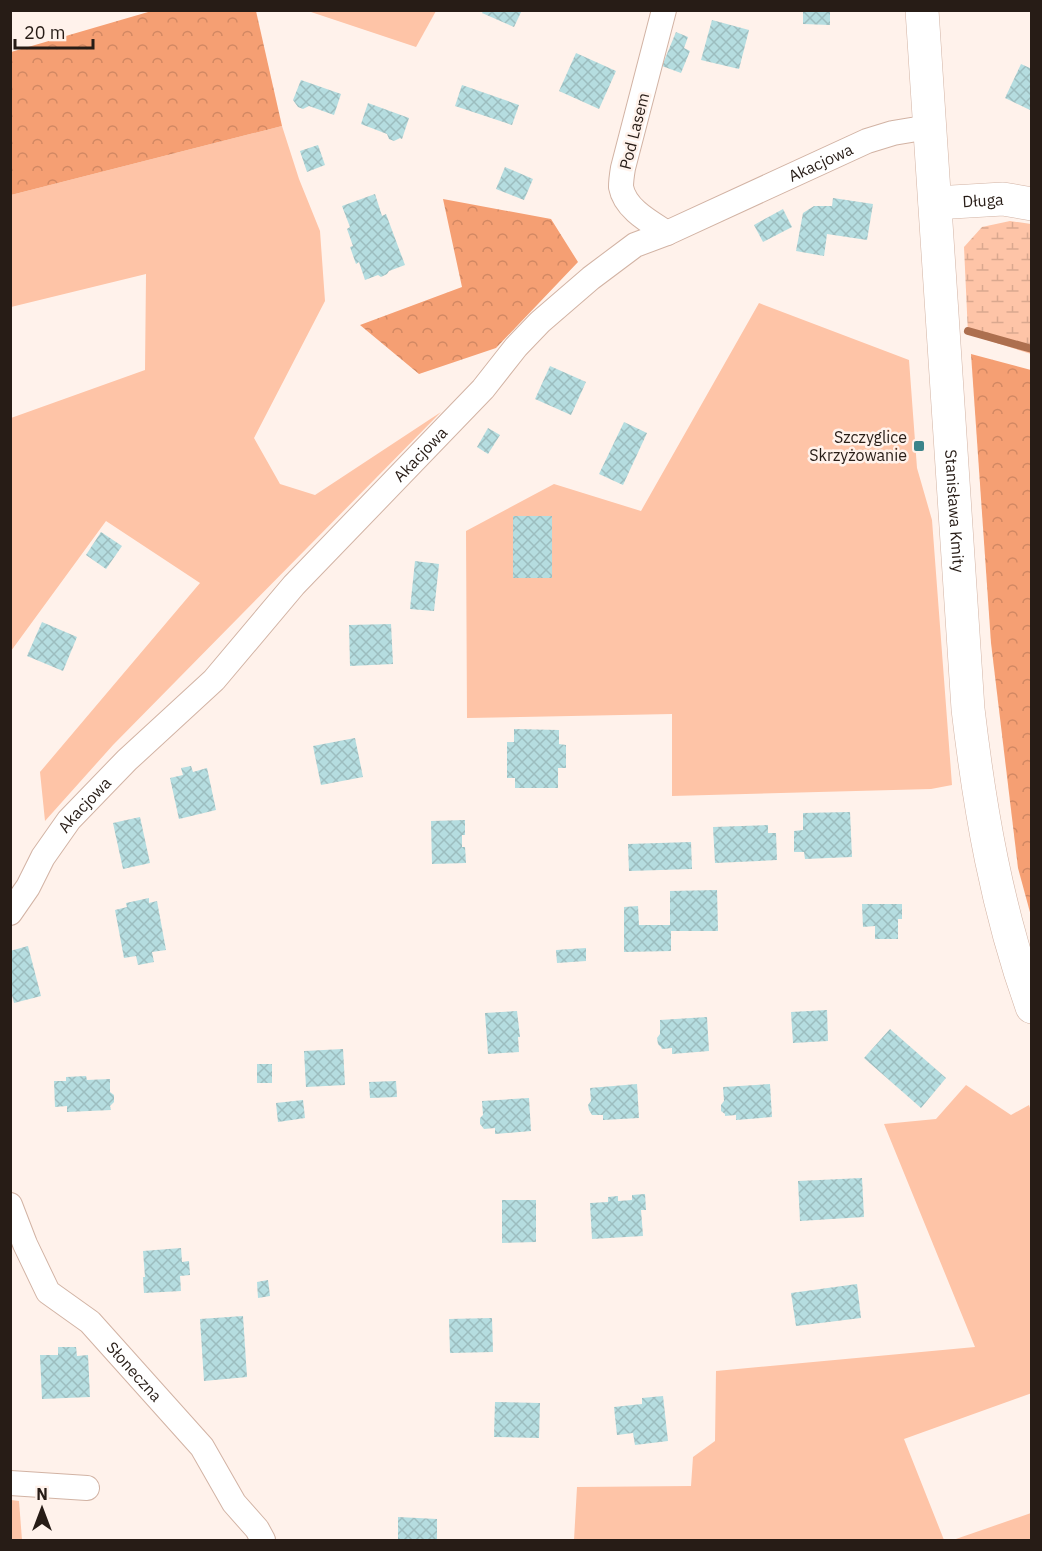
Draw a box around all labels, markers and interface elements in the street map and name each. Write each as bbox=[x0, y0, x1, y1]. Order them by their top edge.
scale bar bbox=[15, 12, 93, 50]
text: 20 m bbox=[24, 21, 66, 44]
street label: Pod Lasem bbox=[615, 91, 653, 171]
street label: Akacjowa bbox=[785, 139, 856, 186]
street label: Długa bbox=[962, 189, 1005, 211]
street label: Akacjowa bbox=[389, 422, 452, 486]
place label: Szczyglice Skrzyżowanie bbox=[809, 427, 907, 465]
marker: Szczyglice Skrzyżowanie bbox=[912, 439, 926, 453]
street label: Stanisława Kmity bbox=[941, 449, 969, 573]
street label: Akacjowa bbox=[53, 772, 115, 836]
street label: Słoneczna bbox=[102, 1337, 167, 1406]
north arrow bbox=[12, 1479, 72, 1539]
text: N bbox=[36, 1484, 48, 1504]

